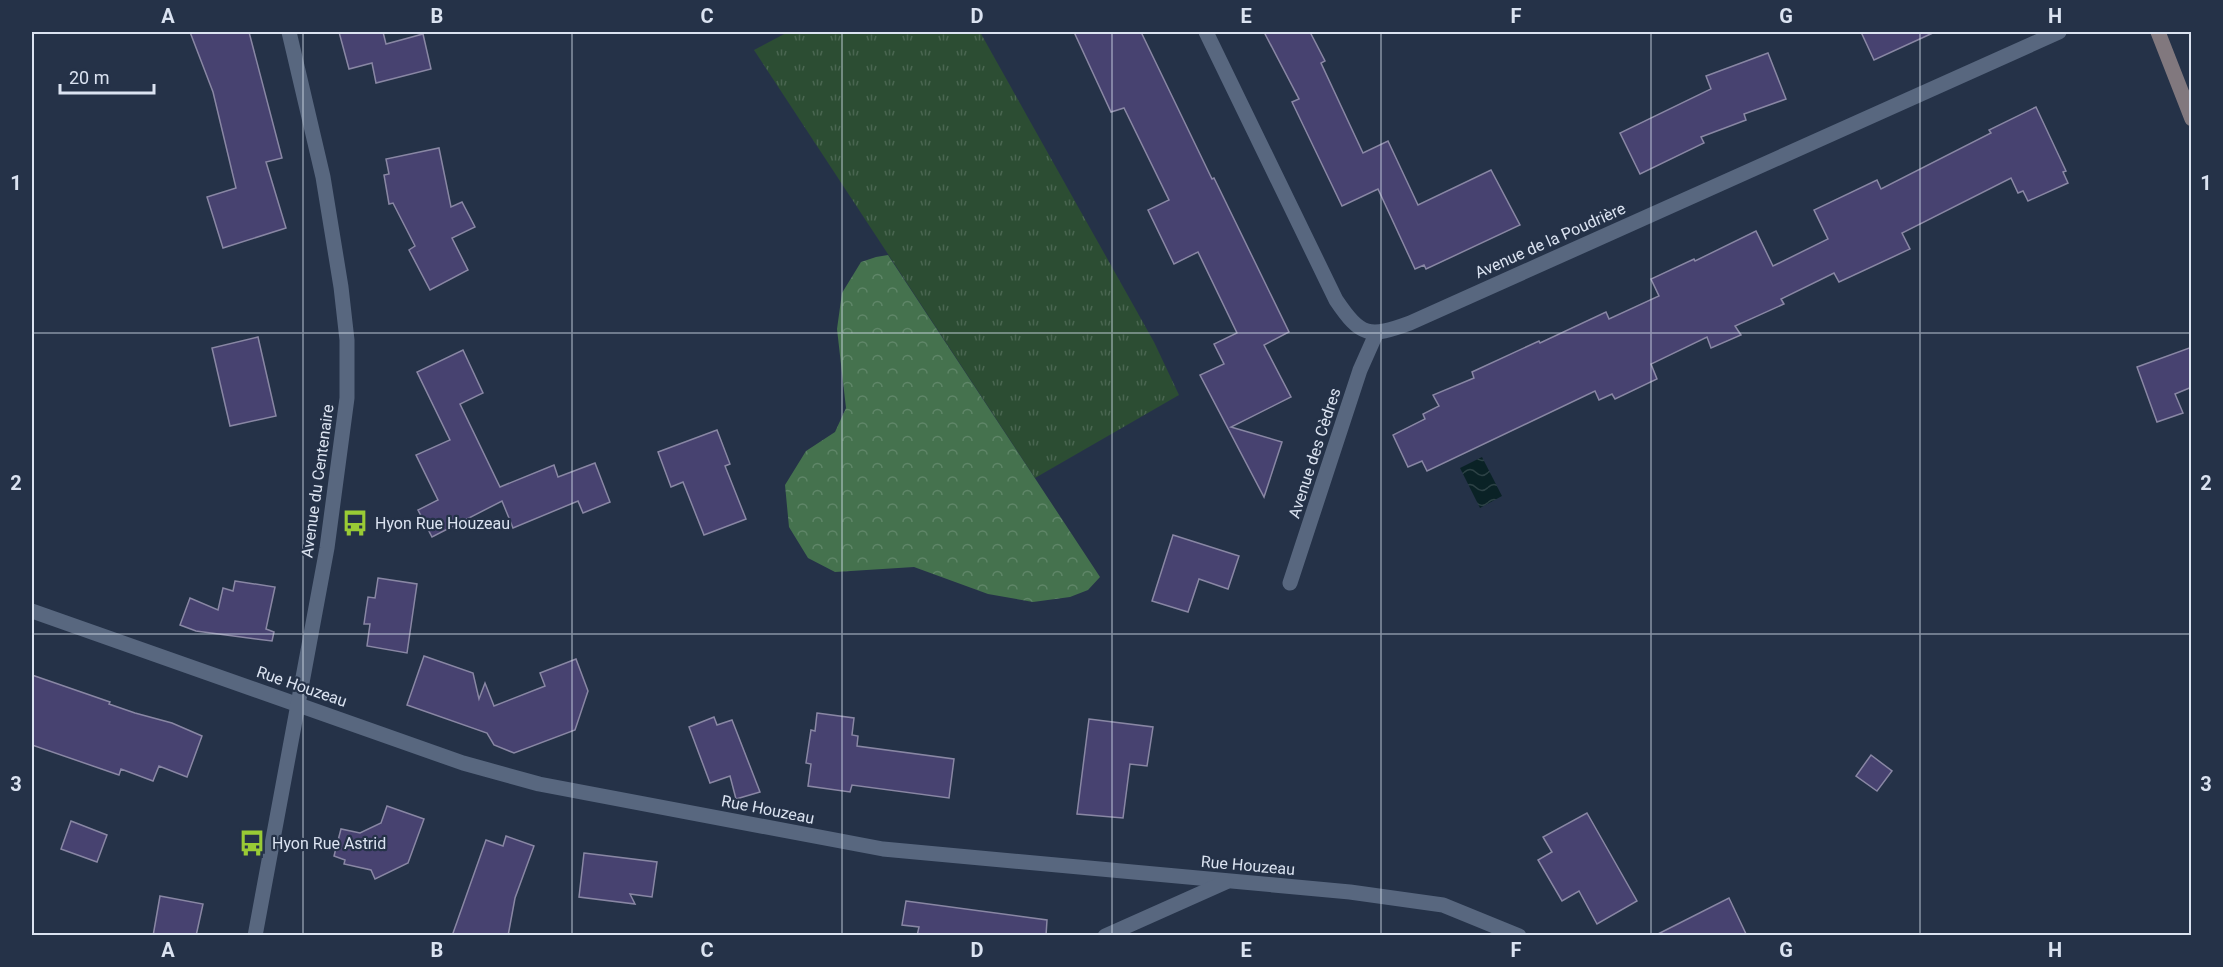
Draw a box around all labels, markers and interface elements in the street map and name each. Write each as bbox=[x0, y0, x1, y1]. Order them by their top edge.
text: A bbox=[161, 4, 175, 28]
text: B bbox=[431, 4, 443, 28]
text: C bbox=[700, 4, 714, 28]
text: D bbox=[971, 4, 984, 28]
text: E bbox=[1240, 4, 1252, 28]
text: F bbox=[1511, 4, 1522, 28]
text: G bbox=[1779, 4, 1793, 28]
text: H bbox=[2048, 4, 2062, 28]
scale bar bbox=[60, 57, 154, 95]
text: 20 m bbox=[69, 67, 109, 88]
text: 1 bbox=[10, 171, 22, 195]
text: 1 bbox=[2200, 171, 2212, 195]
street label: Avenue de la Poudrière bbox=[1472, 199, 1628, 282]
street label: Avenue des Cèdres bbox=[1284, 386, 1345, 521]
street label: Avenue du Centenaire bbox=[297, 403, 338, 559]
text: 2 bbox=[10, 471, 22, 495]
text: 2 bbox=[2200, 471, 2212, 495]
bus stop icon: Hyon Rue Houzeau bbox=[340, 508, 370, 538]
place label: Hyon Rue Houzeau bbox=[375, 514, 510, 533]
street label: Rue Houzeau bbox=[254, 662, 350, 711]
text: 3 bbox=[10, 772, 22, 796]
text: 3 bbox=[2200, 772, 2212, 796]
street label: Rue Houzeau bbox=[720, 791, 816, 828]
bus stop icon: Hyon Rue Astrid bbox=[237, 828, 267, 858]
place label: Hyon Rue Astrid bbox=[272, 834, 386, 853]
street label: Rue Houzeau bbox=[1200, 852, 1296, 879]
text: A bbox=[161, 938, 175, 962]
text: B bbox=[431, 938, 443, 962]
text: C bbox=[700, 938, 714, 962]
text: D bbox=[971, 938, 984, 962]
text: E bbox=[1240, 938, 1252, 962]
text: F bbox=[1511, 938, 1522, 962]
text: G bbox=[1779, 938, 1793, 962]
text: H bbox=[2048, 938, 2062, 962]

